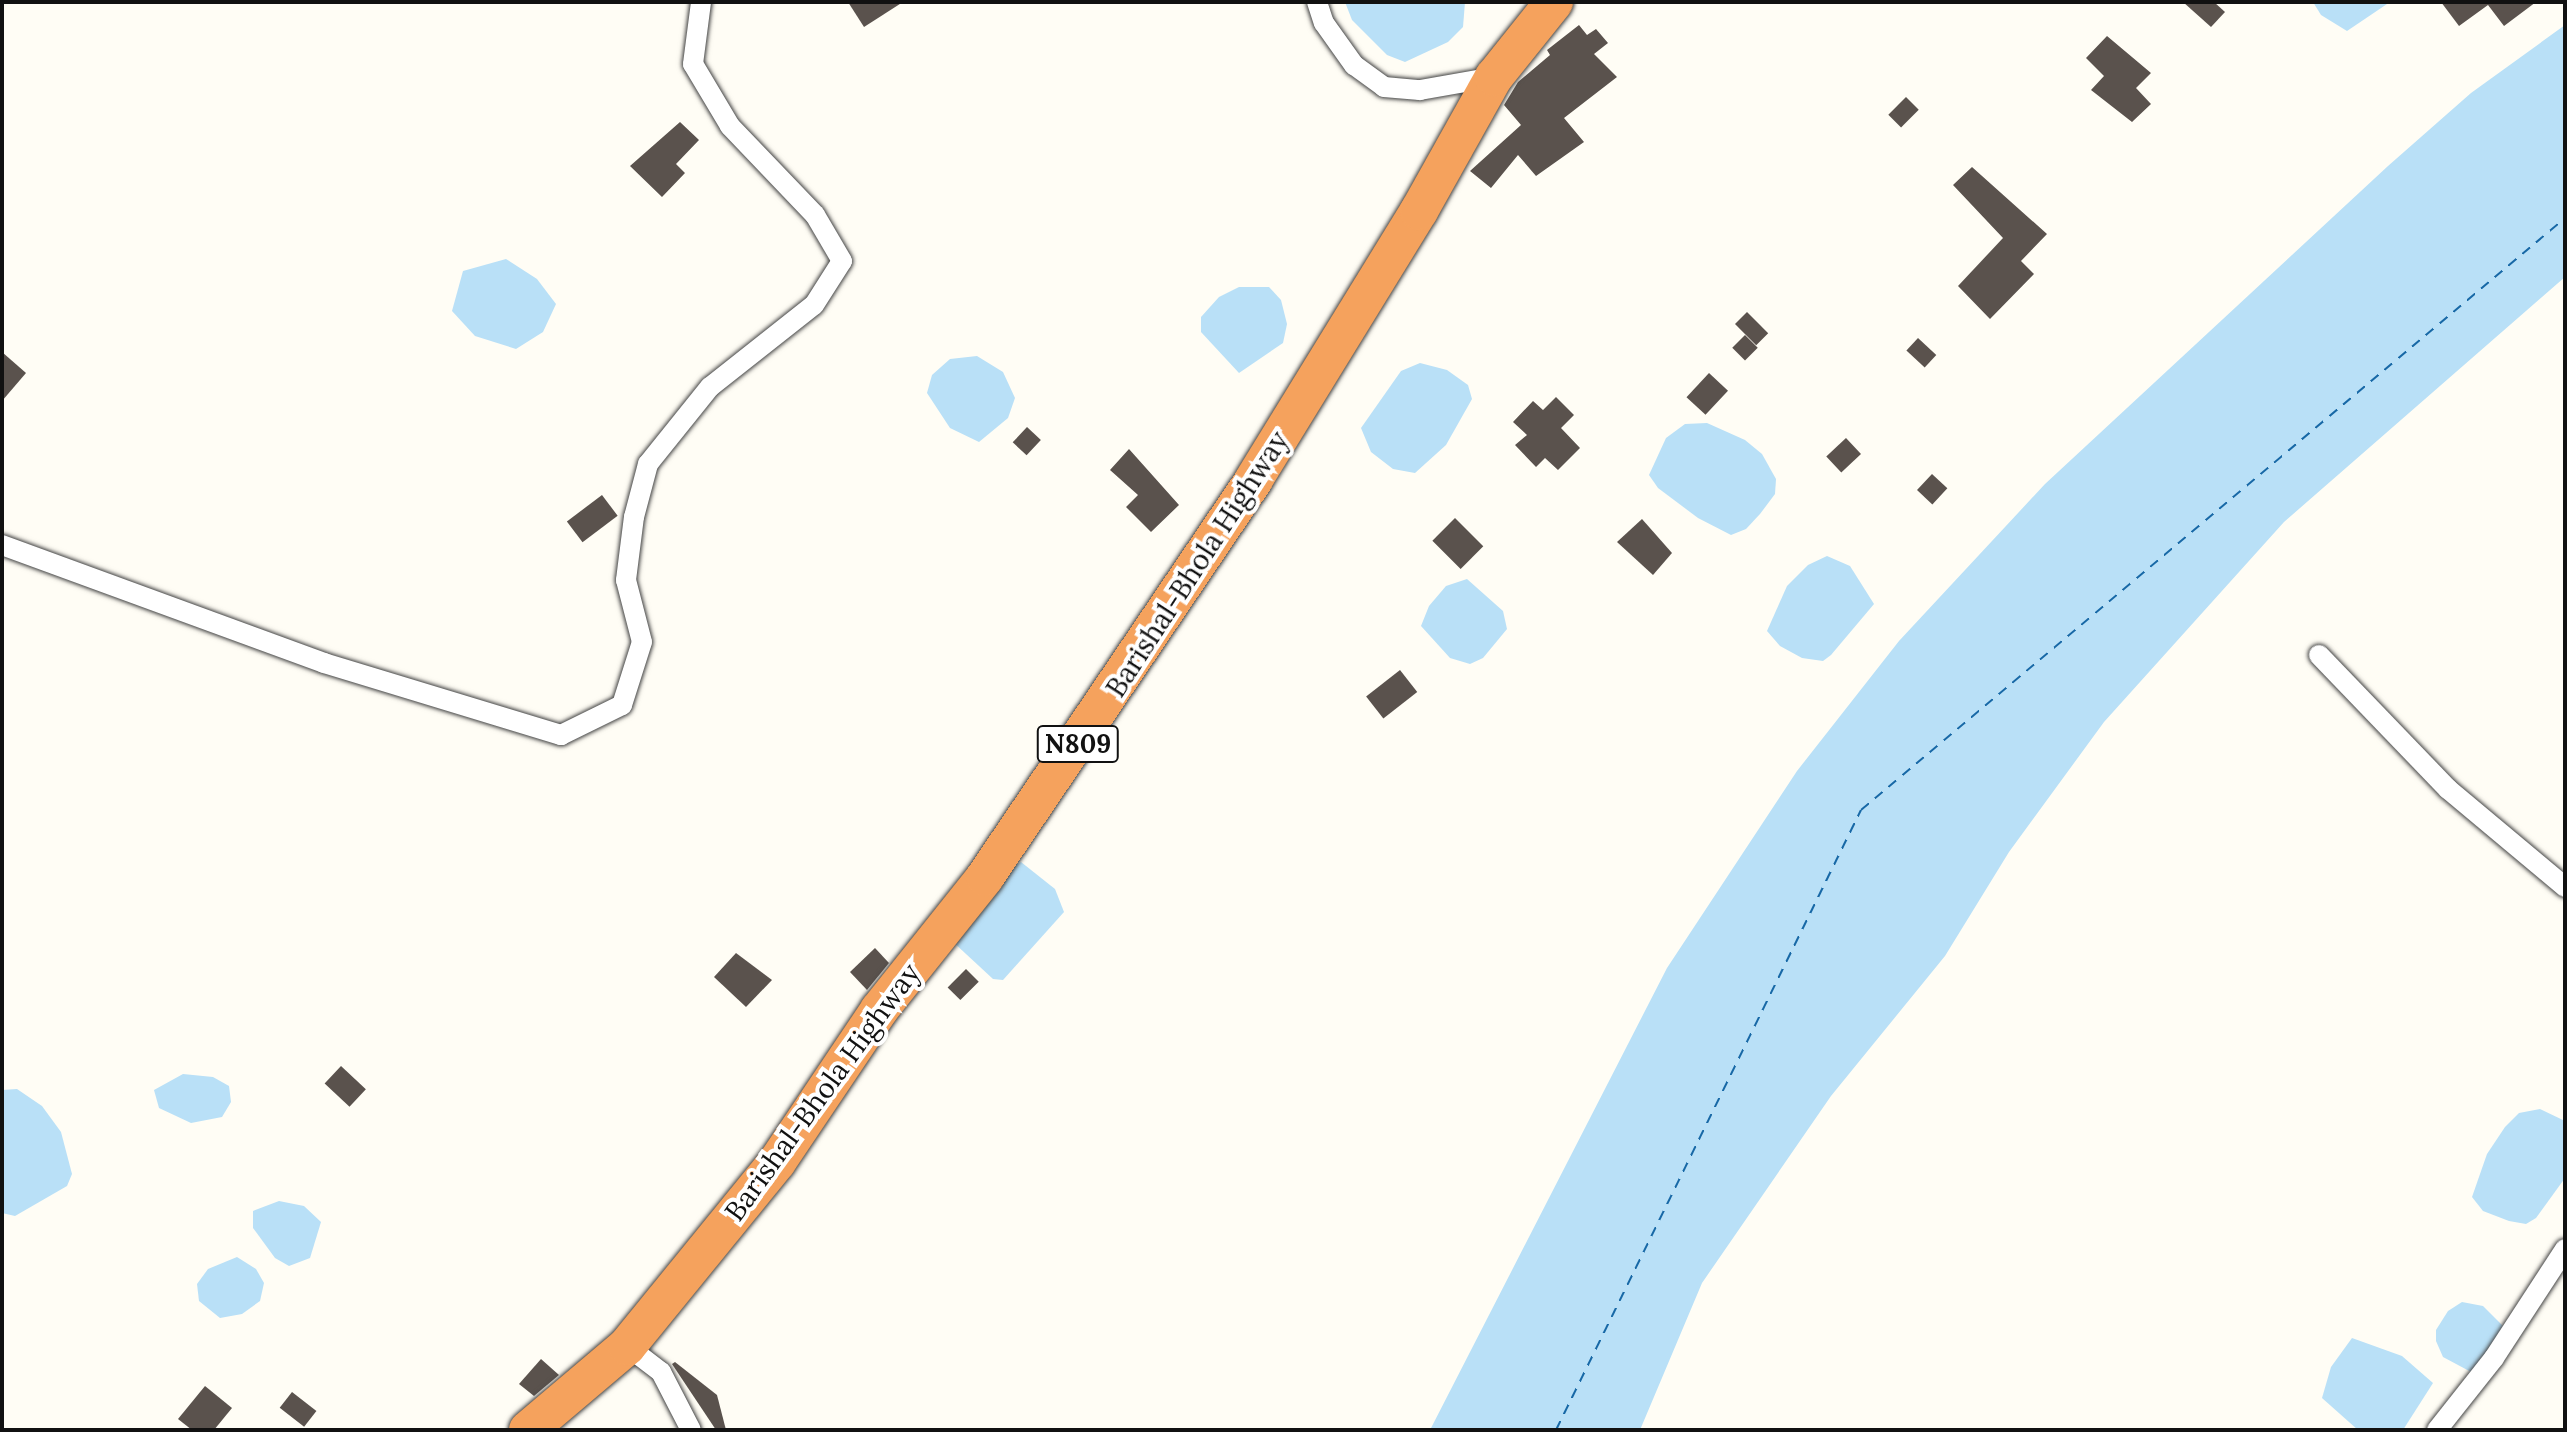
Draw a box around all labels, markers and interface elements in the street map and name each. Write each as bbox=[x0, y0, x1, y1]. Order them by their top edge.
street label: Barishal-Bhola Highway bbox=[1098, 425, 1296, 703]
road number: N809 bbox=[1036, 722, 1120, 766]
street label: Barishal-Bhola Highway bbox=[717, 957, 927, 1227]

